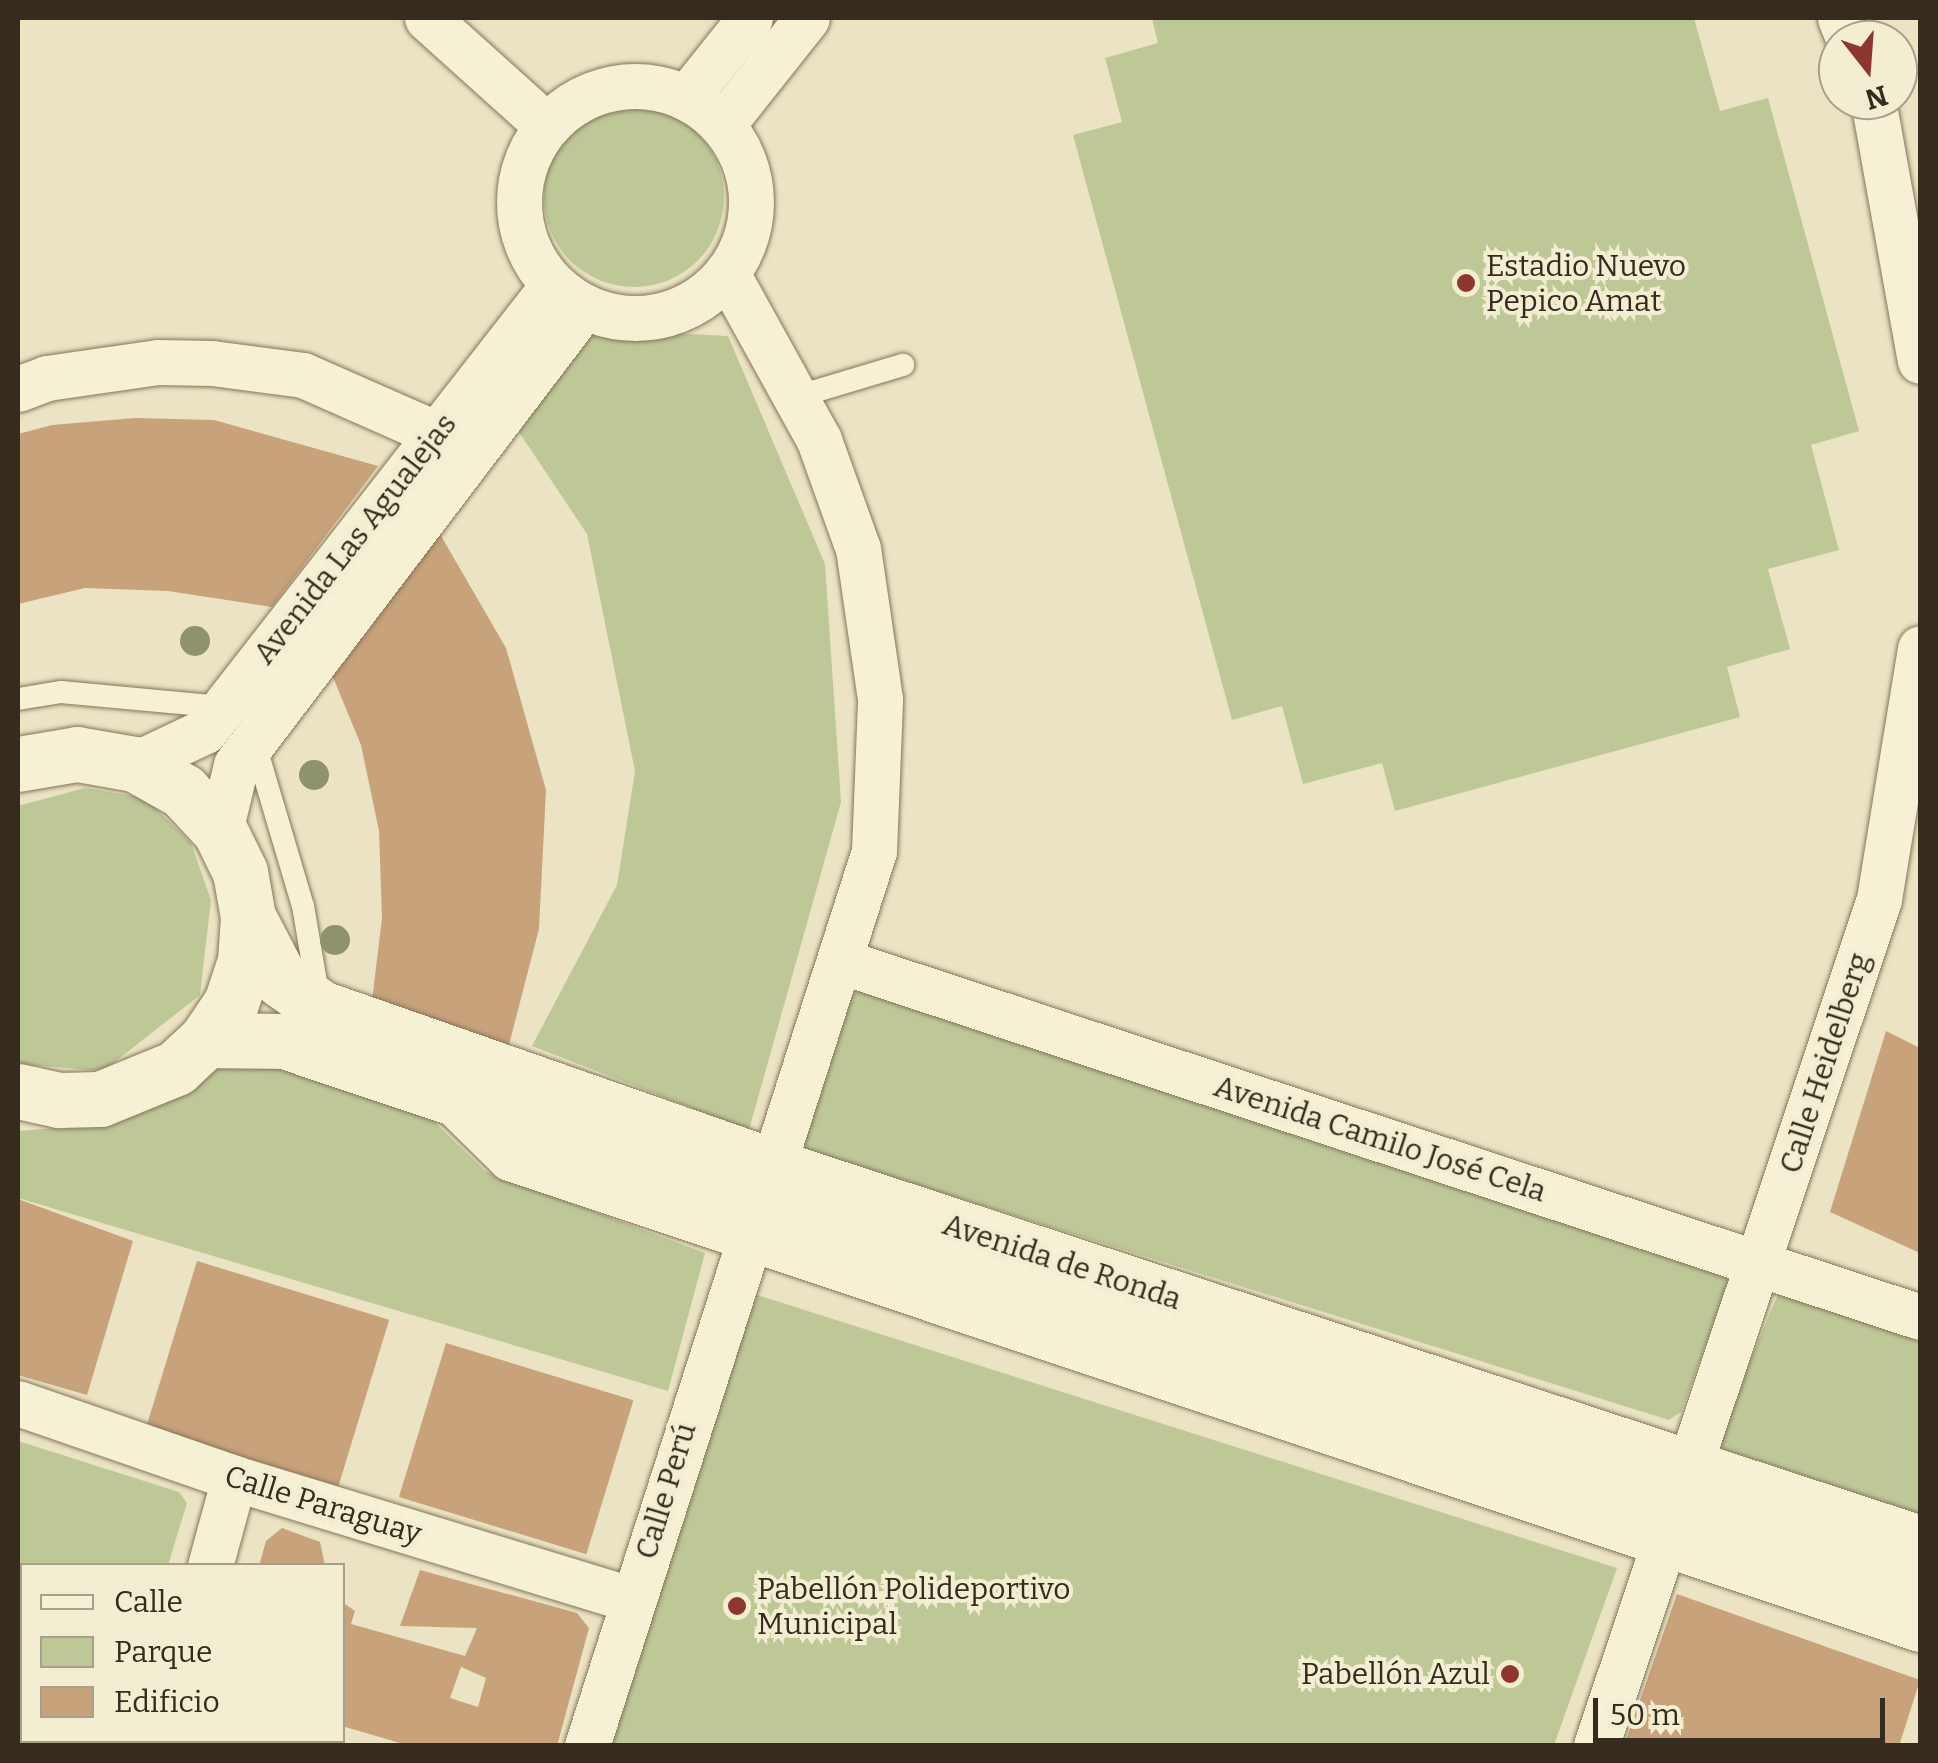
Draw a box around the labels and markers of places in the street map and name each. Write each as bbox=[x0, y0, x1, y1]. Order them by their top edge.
place label: Estadio Nuevo Pepico Amat bbox=[1486, 248, 1686, 318]
marker: Estadio Nuevo Pepico Amat bbox=[1455, 272, 1477, 294]
place label: Pabellón Polideportivo Municipal bbox=[757, 1571, 1070, 1642]
marker: Pabellón Polideportivo Municipal bbox=[726, 1595, 748, 1617]
place label: Pabellón Azul bbox=[1301, 1656, 1490, 1692]
marker: Pabellón Azul bbox=[1499, 1663, 1521, 1685]

